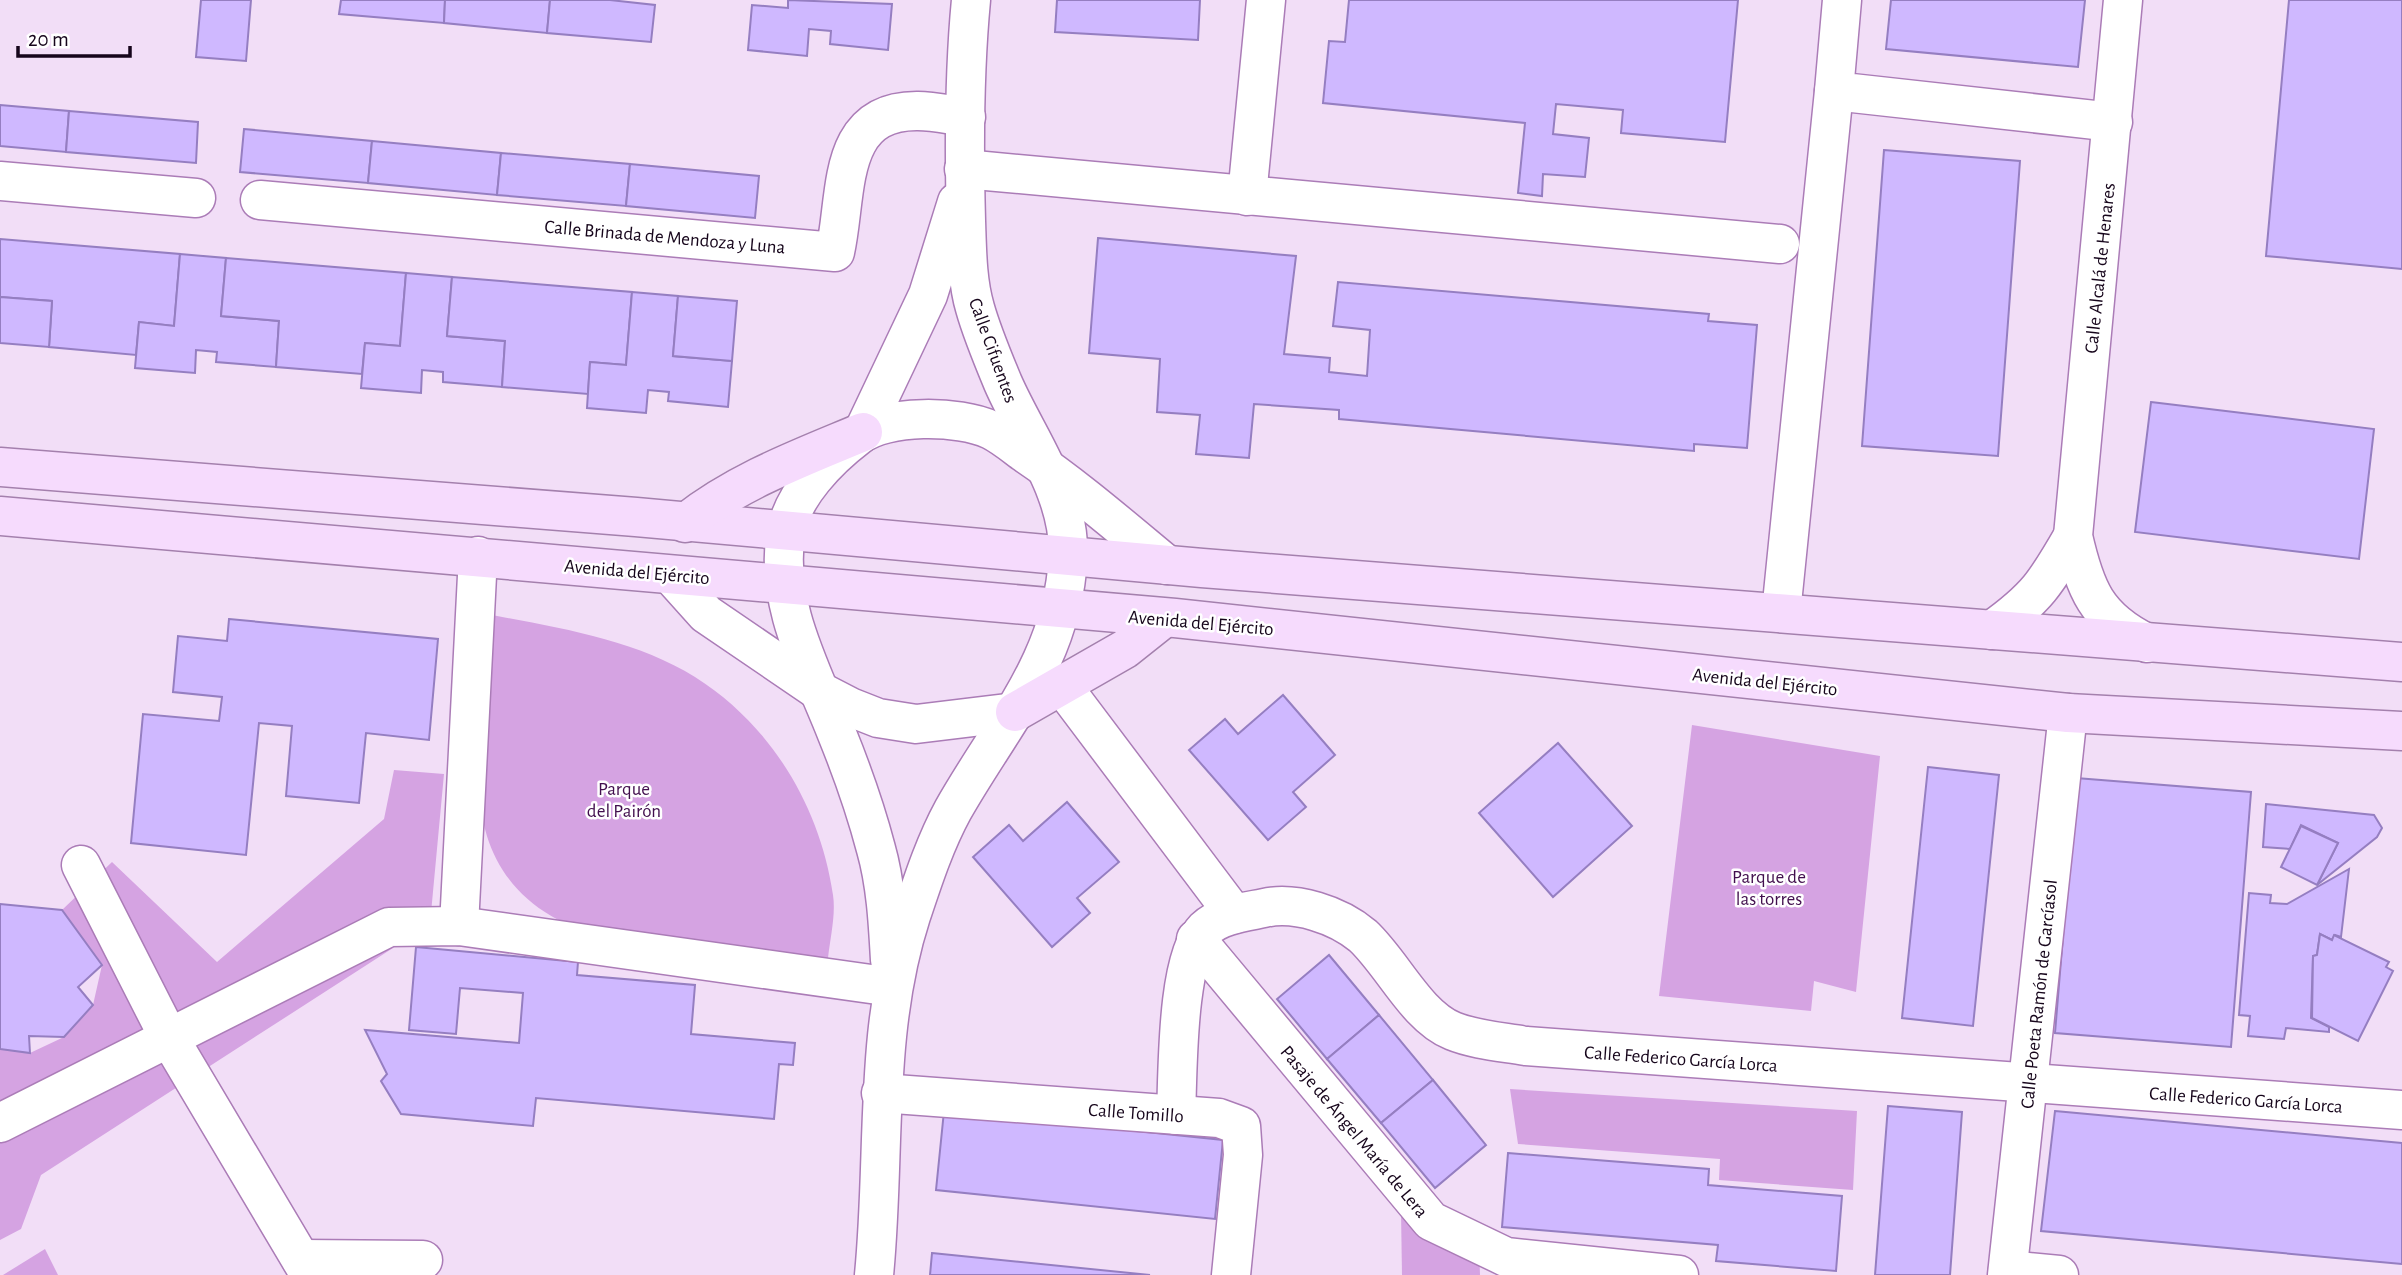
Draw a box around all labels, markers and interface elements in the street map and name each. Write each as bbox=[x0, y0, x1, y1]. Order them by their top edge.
scale bar bbox=[18, 14, 130, 58]
text: 20 m bbox=[28, 29, 69, 50]
street label: Calle Alcalá de Henares bbox=[2082, 182, 2119, 354]
street label: Calle Brinada de Mendoza y Luna bbox=[544, 217, 786, 258]
street label: Calle Cifuentes bbox=[965, 296, 1020, 405]
street label: Avenida del Ejército bbox=[563, 557, 710, 588]
street label: Avenida del Ejército bbox=[1127, 608, 1274, 639]
street label: Avenida del Ejército bbox=[1691, 665, 1838, 700]
park label: Parque del Pairón bbox=[587, 780, 661, 821]
park label: Parque de las torres bbox=[1732, 868, 1806, 909]
street label: Calle Poeta Ramón de Garcíasol bbox=[2018, 879, 2061, 1110]
street label: Pasaje de Ángel María de Lera bbox=[1277, 1041, 1433, 1222]
street label: Calle Federico García Lorca bbox=[1584, 1043, 1778, 1076]
street label: Calle Federico García Lorca bbox=[2149, 1084, 2343, 1117]
street label: Calle Tomillo bbox=[1088, 1101, 1184, 1126]

